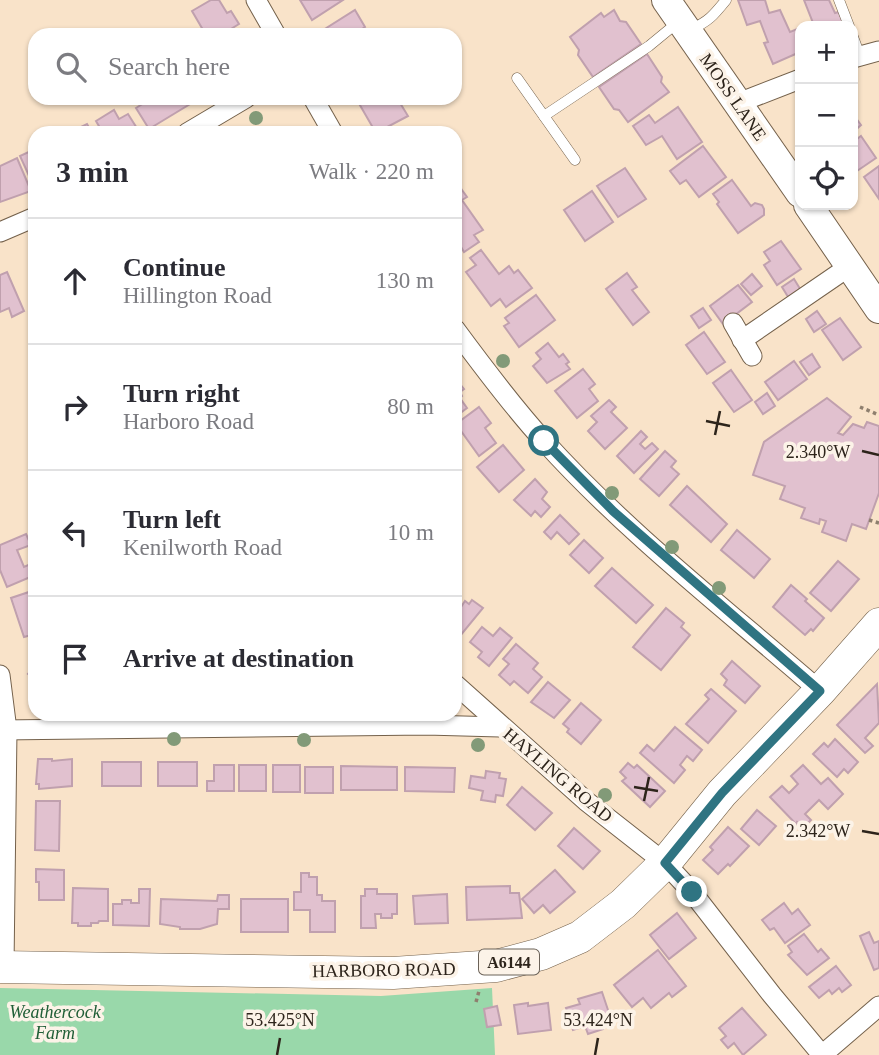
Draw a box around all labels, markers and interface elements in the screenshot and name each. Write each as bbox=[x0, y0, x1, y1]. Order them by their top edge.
map controls bbox=[795, 21, 858, 210]
button: + bbox=[795, 21, 858, 84]
search box bbox=[28, 28, 462, 105]
icon: search bbox=[52, 48, 90, 86]
street label: MOSS LANE bbox=[696, 50, 770, 144]
text: Search here bbox=[108, 52, 230, 81]
button: − bbox=[795, 84, 858, 147]
button: locate bbox=[795, 147, 858, 210]
text: 3 min bbox=[56, 155, 129, 188]
text: Walk · 220 m bbox=[309, 159, 434, 184]
text: Continue bbox=[123, 253, 226, 282]
icon: ahead bbox=[56, 262, 94, 300]
text: 130 m bbox=[376, 268, 434, 293]
text: Hillington Road bbox=[123, 283, 272, 308]
text: Turn right bbox=[123, 379, 240, 408]
icon: right bbox=[56, 388, 94, 426]
text: 80 m bbox=[387, 394, 434, 419]
text: Harboro Road bbox=[123, 409, 254, 434]
route start bbox=[528, 425, 559, 456]
text: 2.340°W bbox=[786, 442, 850, 462]
text: Turn left bbox=[123, 505, 221, 534]
icon: left bbox=[56, 514, 94, 552]
text: 10 m bbox=[387, 520, 434, 545]
text: Kenilworth Road bbox=[123, 535, 282, 560]
icon: arrive bbox=[56, 640, 94, 678]
text: Arrive at destination bbox=[123, 644, 354, 673]
street label: HAYLING ROAD bbox=[500, 724, 616, 826]
text: 2.342°W bbox=[786, 821, 850, 841]
route end bbox=[676, 876, 707, 907]
road number: A6144 bbox=[479, 950, 539, 974]
street label: HARBORO ROAD bbox=[312, 959, 456, 981]
park label: Weathercock Farm bbox=[9, 1002, 102, 1043]
text: 53.425°N bbox=[245, 1010, 315, 1030]
text: 53.424°N bbox=[563, 1010, 633, 1030]

